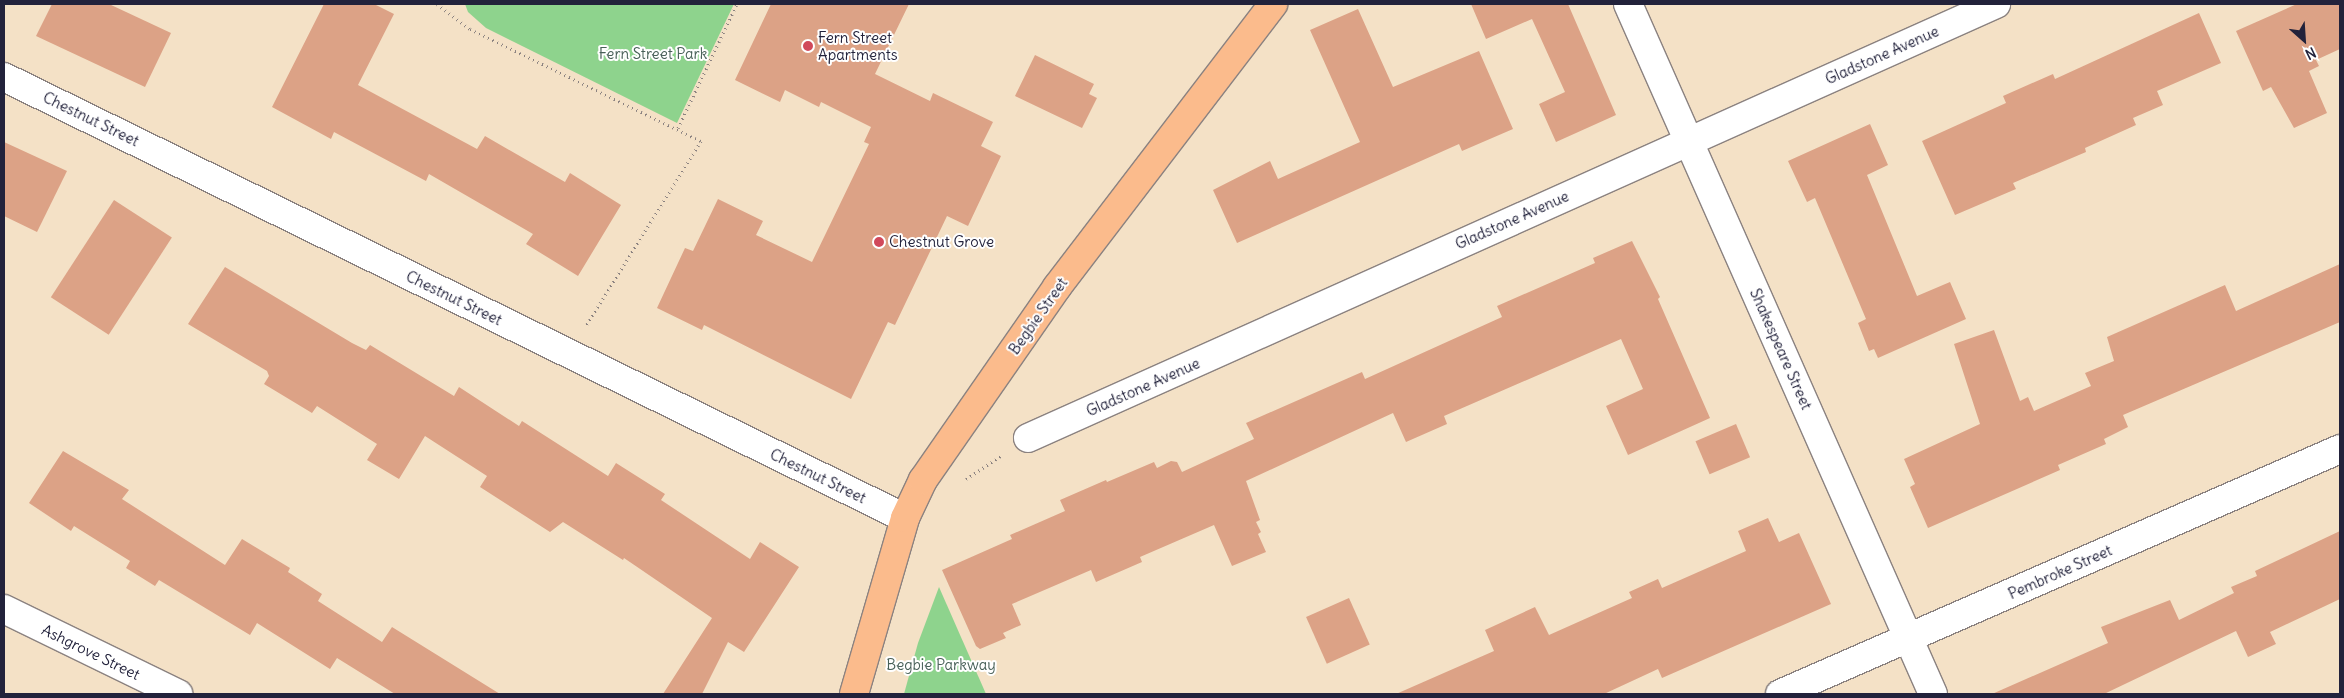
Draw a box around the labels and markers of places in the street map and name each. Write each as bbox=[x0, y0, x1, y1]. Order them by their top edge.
place label: Fern Street Apartments bbox=[818, 28, 898, 63]
marker: Fern Street Apartments bbox=[802, 40, 814, 52]
place label: Chestnut Grove bbox=[889, 233, 994, 251]
marker: Chestnut Grove bbox=[873, 236, 885, 248]

